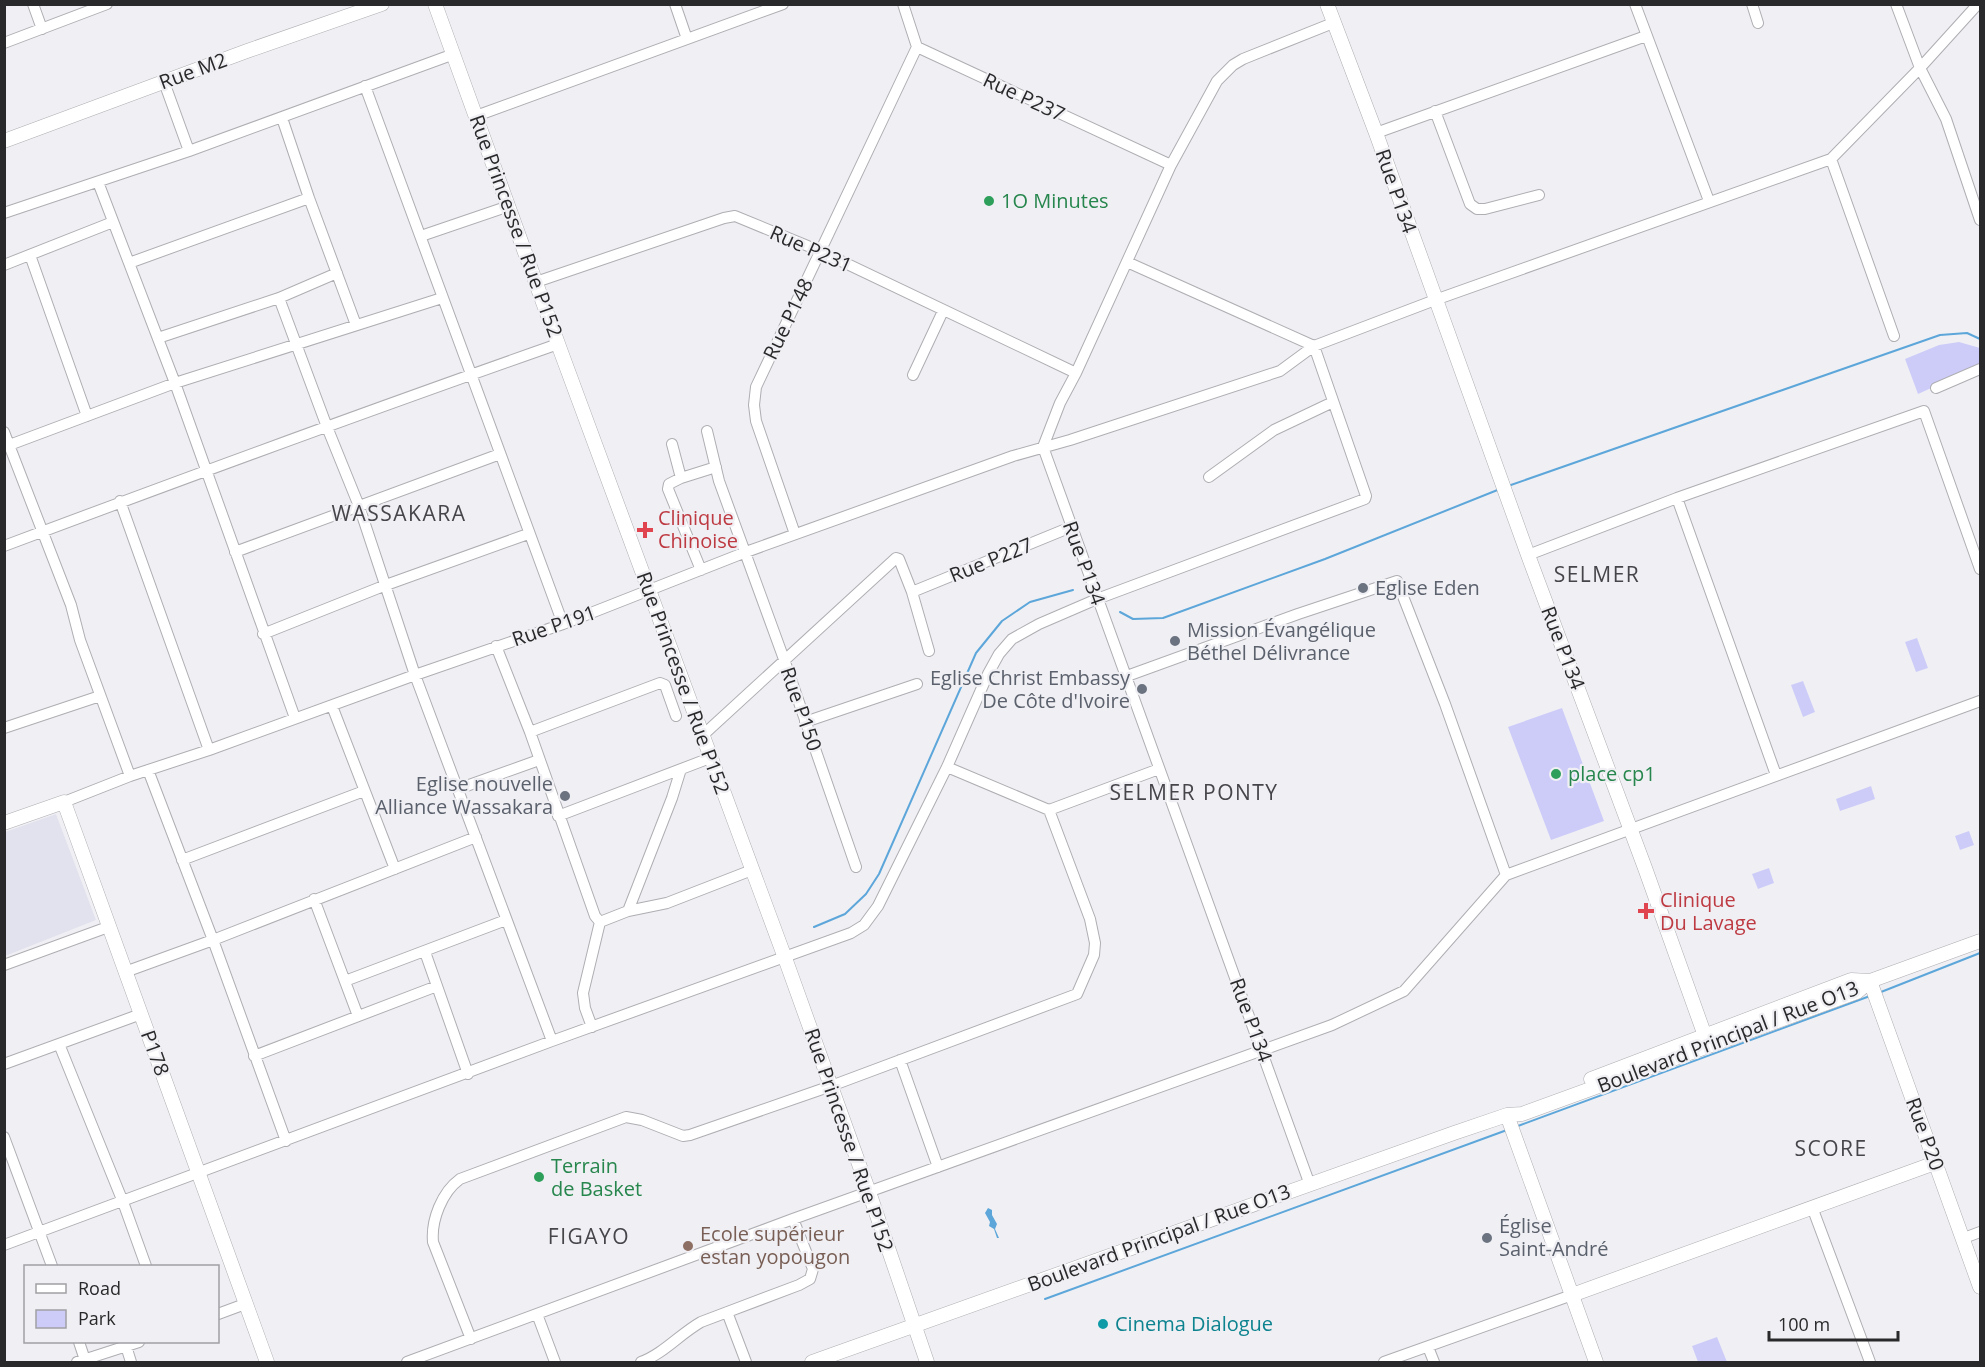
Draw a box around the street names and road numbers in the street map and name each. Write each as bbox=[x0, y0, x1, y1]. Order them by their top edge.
street label: Rue M2 bbox=[155, 46, 231, 95]
street label: Rue P237 bbox=[979, 66, 1070, 127]
street label: Rue Princesse / Rue P152 bbox=[464, 111, 569, 341]
street label: Rue P134 bbox=[1369, 145, 1424, 237]
street label: Rue P231 bbox=[766, 218, 857, 279]
street label: Rue P148 bbox=[756, 274, 819, 364]
street label: Rue P134 bbox=[1057, 517, 1112, 609]
street label: Rue P227 bbox=[945, 531, 1036, 588]
street label: Rue Princesse / Rue P152 bbox=[631, 568, 736, 798]
street label: Rue P191 bbox=[508, 599, 600, 653]
street label: Rue P134 bbox=[1535, 602, 1592, 694]
street label: Rue P150 bbox=[774, 663, 828, 755]
street label: Rue P134 bbox=[1224, 974, 1279, 1066]
street label: Boulevard Principal / Rue O13 bbox=[1593, 974, 1862, 1099]
street label: Rue Princesse / Rue P152 bbox=[798, 1024, 900, 1255]
street label: P178 bbox=[135, 1026, 176, 1079]
street label: Rue P20 bbox=[1900, 1094, 1951, 1174]
street label: Boulevard Principal / Rue O13 bbox=[1024, 1177, 1294, 1298]

